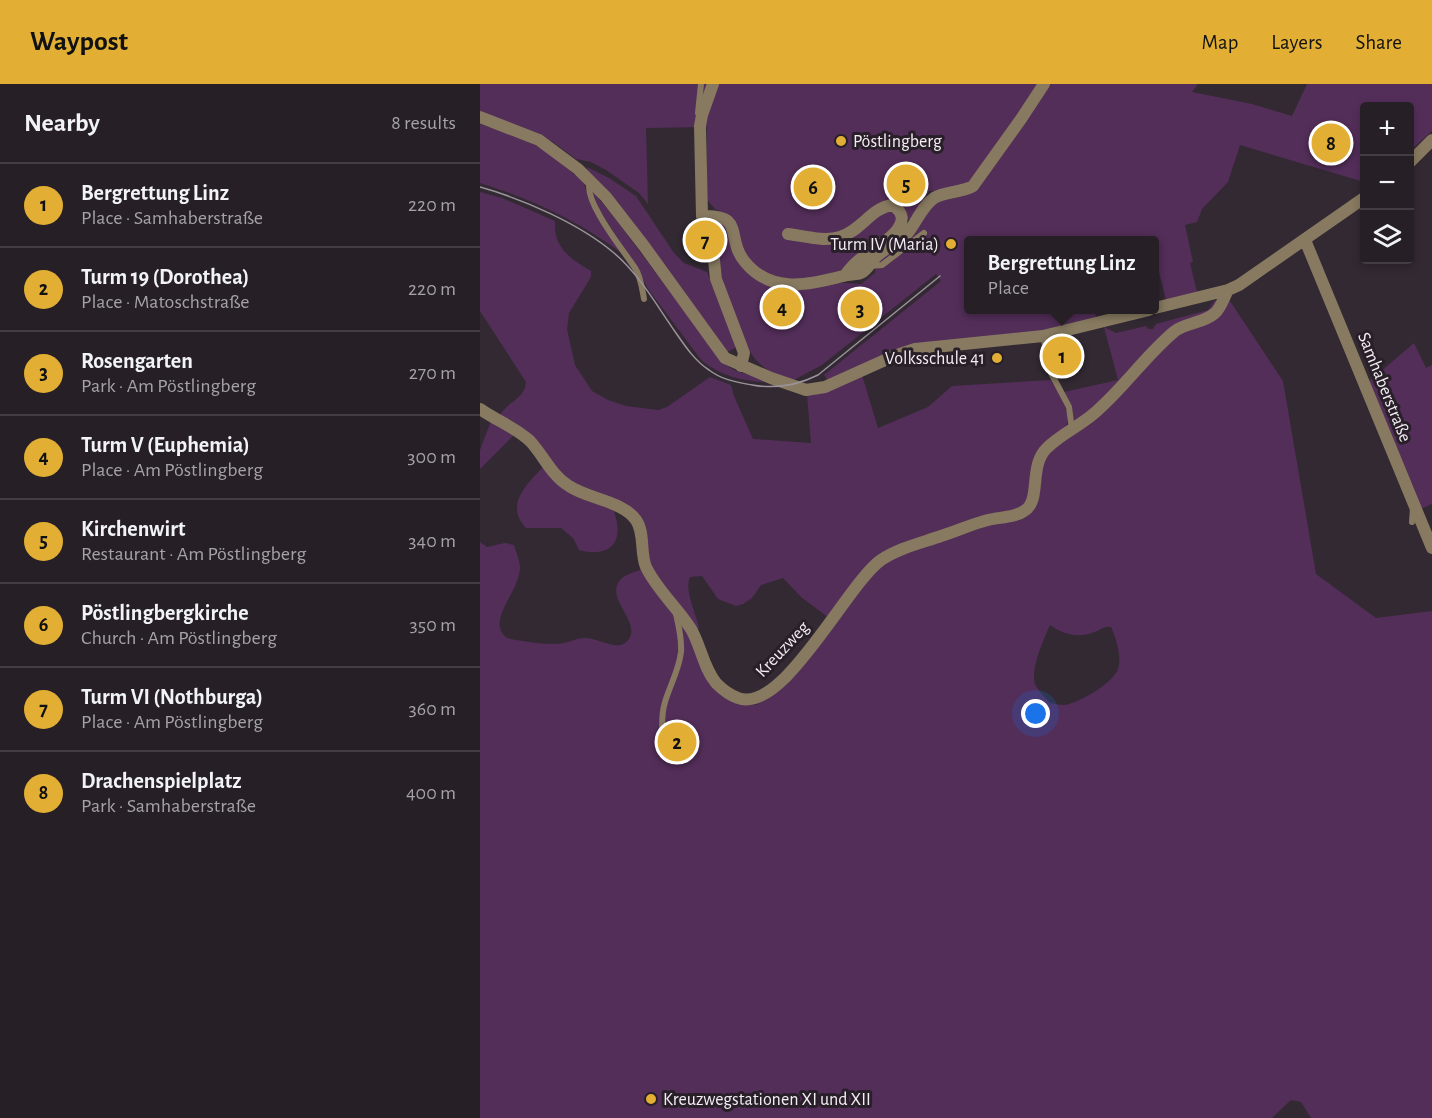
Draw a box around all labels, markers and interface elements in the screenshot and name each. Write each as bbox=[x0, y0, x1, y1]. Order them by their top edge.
text: Waypost bbox=[30, 28, 128, 56]
text: Map bbox=[1202, 32, 1238, 53]
text: Layers bbox=[1271, 32, 1322, 53]
text: Share bbox=[1355, 32, 1402, 53]
map controls bbox=[1360, 102, 1414, 264]
button: + bbox=[1360, 102, 1414, 156]
text: Nearby bbox=[24, 110, 100, 136]
text: 8 results bbox=[391, 113, 456, 133]
pin: 8 bbox=[1312, 120, 1350, 166]
place label: Pöstlingberg bbox=[853, 133, 942, 151]
marker: Pöstlingberg bbox=[834, 134, 848, 148]
button: − bbox=[1360, 156, 1414, 210]
pin: 5 bbox=[886, 162, 926, 206]
pin: 6 bbox=[794, 164, 832, 210]
text: Bergrettung Linz bbox=[81, 182, 229, 204]
text: 1 bbox=[40, 195, 47, 215]
text: 220 m bbox=[408, 195, 456, 215]
text: Place · Samhaberstraße bbox=[81, 208, 263, 228]
button: layers bbox=[1360, 210, 1414, 264]
pin: 7 bbox=[686, 218, 724, 262]
place label: Turm IV (Maria) bbox=[830, 236, 939, 254]
popup bbox=[964, 236, 1159, 314]
marker: Turm IV (Maria) bbox=[944, 237, 958, 251]
text: Bergrettung Linz bbox=[987, 252, 1136, 274]
text: Turm 19 (Dorothea) bbox=[81, 266, 249, 288]
text: Place bbox=[987, 278, 1029, 298]
text: 2 bbox=[39, 279, 48, 299]
text: 220 m bbox=[408, 279, 456, 299]
pin: 4 bbox=[762, 284, 802, 330]
pin: 3 bbox=[840, 286, 880, 332]
text: Place · Matoschstraße bbox=[81, 292, 249, 312]
street label: Samhaberstraße bbox=[1354, 330, 1414, 445]
pin: 1 bbox=[1042, 334, 1082, 378]
text: Rosengarten bbox=[81, 350, 193, 372]
place label: Volksschule 41 bbox=[885, 350, 985, 368]
marker: Volksschule 41 bbox=[990, 351, 1004, 365]
text: 3 bbox=[39, 363, 48, 383]
text: 270 m bbox=[409, 363, 456, 383]
text: Park · Am Pöstlingberg bbox=[81, 376, 256, 396]
text: Turm V (Euphemia) bbox=[81, 434, 250, 456]
text: 4 bbox=[38, 447, 49, 467]
text: 300 m bbox=[407, 447, 456, 467]
text: Place · Am Pöstlingberg bbox=[81, 460, 263, 480]
text: Kirchenwirt bbox=[81, 518, 185, 540]
text: 5 bbox=[39, 531, 48, 551]
text: 340 m bbox=[408, 531, 456, 551]
text: Restaurant · Am Pöstlingberg bbox=[81, 544, 306, 564]
text: Pöstlingbergkirche bbox=[81, 602, 249, 624]
text: 6 bbox=[39, 615, 48, 635]
text: 350 m bbox=[410, 615, 456, 635]
street label: Kreuzweg bbox=[753, 618, 813, 681]
text: Church · Am Pöstlingberg bbox=[81, 628, 277, 648]
text: Turm VI (Nothburga) bbox=[81, 686, 263, 708]
text: 7 bbox=[39, 699, 48, 719]
text: 360 m bbox=[409, 699, 456, 719]
your location bbox=[1021, 699, 1050, 728]
text: Place · Am Pöstlingberg bbox=[81, 712, 263, 732]
pin: 2 bbox=[658, 720, 696, 764]
text: Drachenspielplatz bbox=[81, 770, 242, 792]
text: 8 bbox=[39, 783, 48, 803]
text: 400 m bbox=[406, 783, 456, 803]
text: Park · Samhaberstraße bbox=[81, 796, 256, 816]
place label: Kreuzwegstationen XI und XII bbox=[663, 1091, 871, 1109]
marker: Kreuzwegstationen XI und XII bbox=[644, 1092, 658, 1106]

